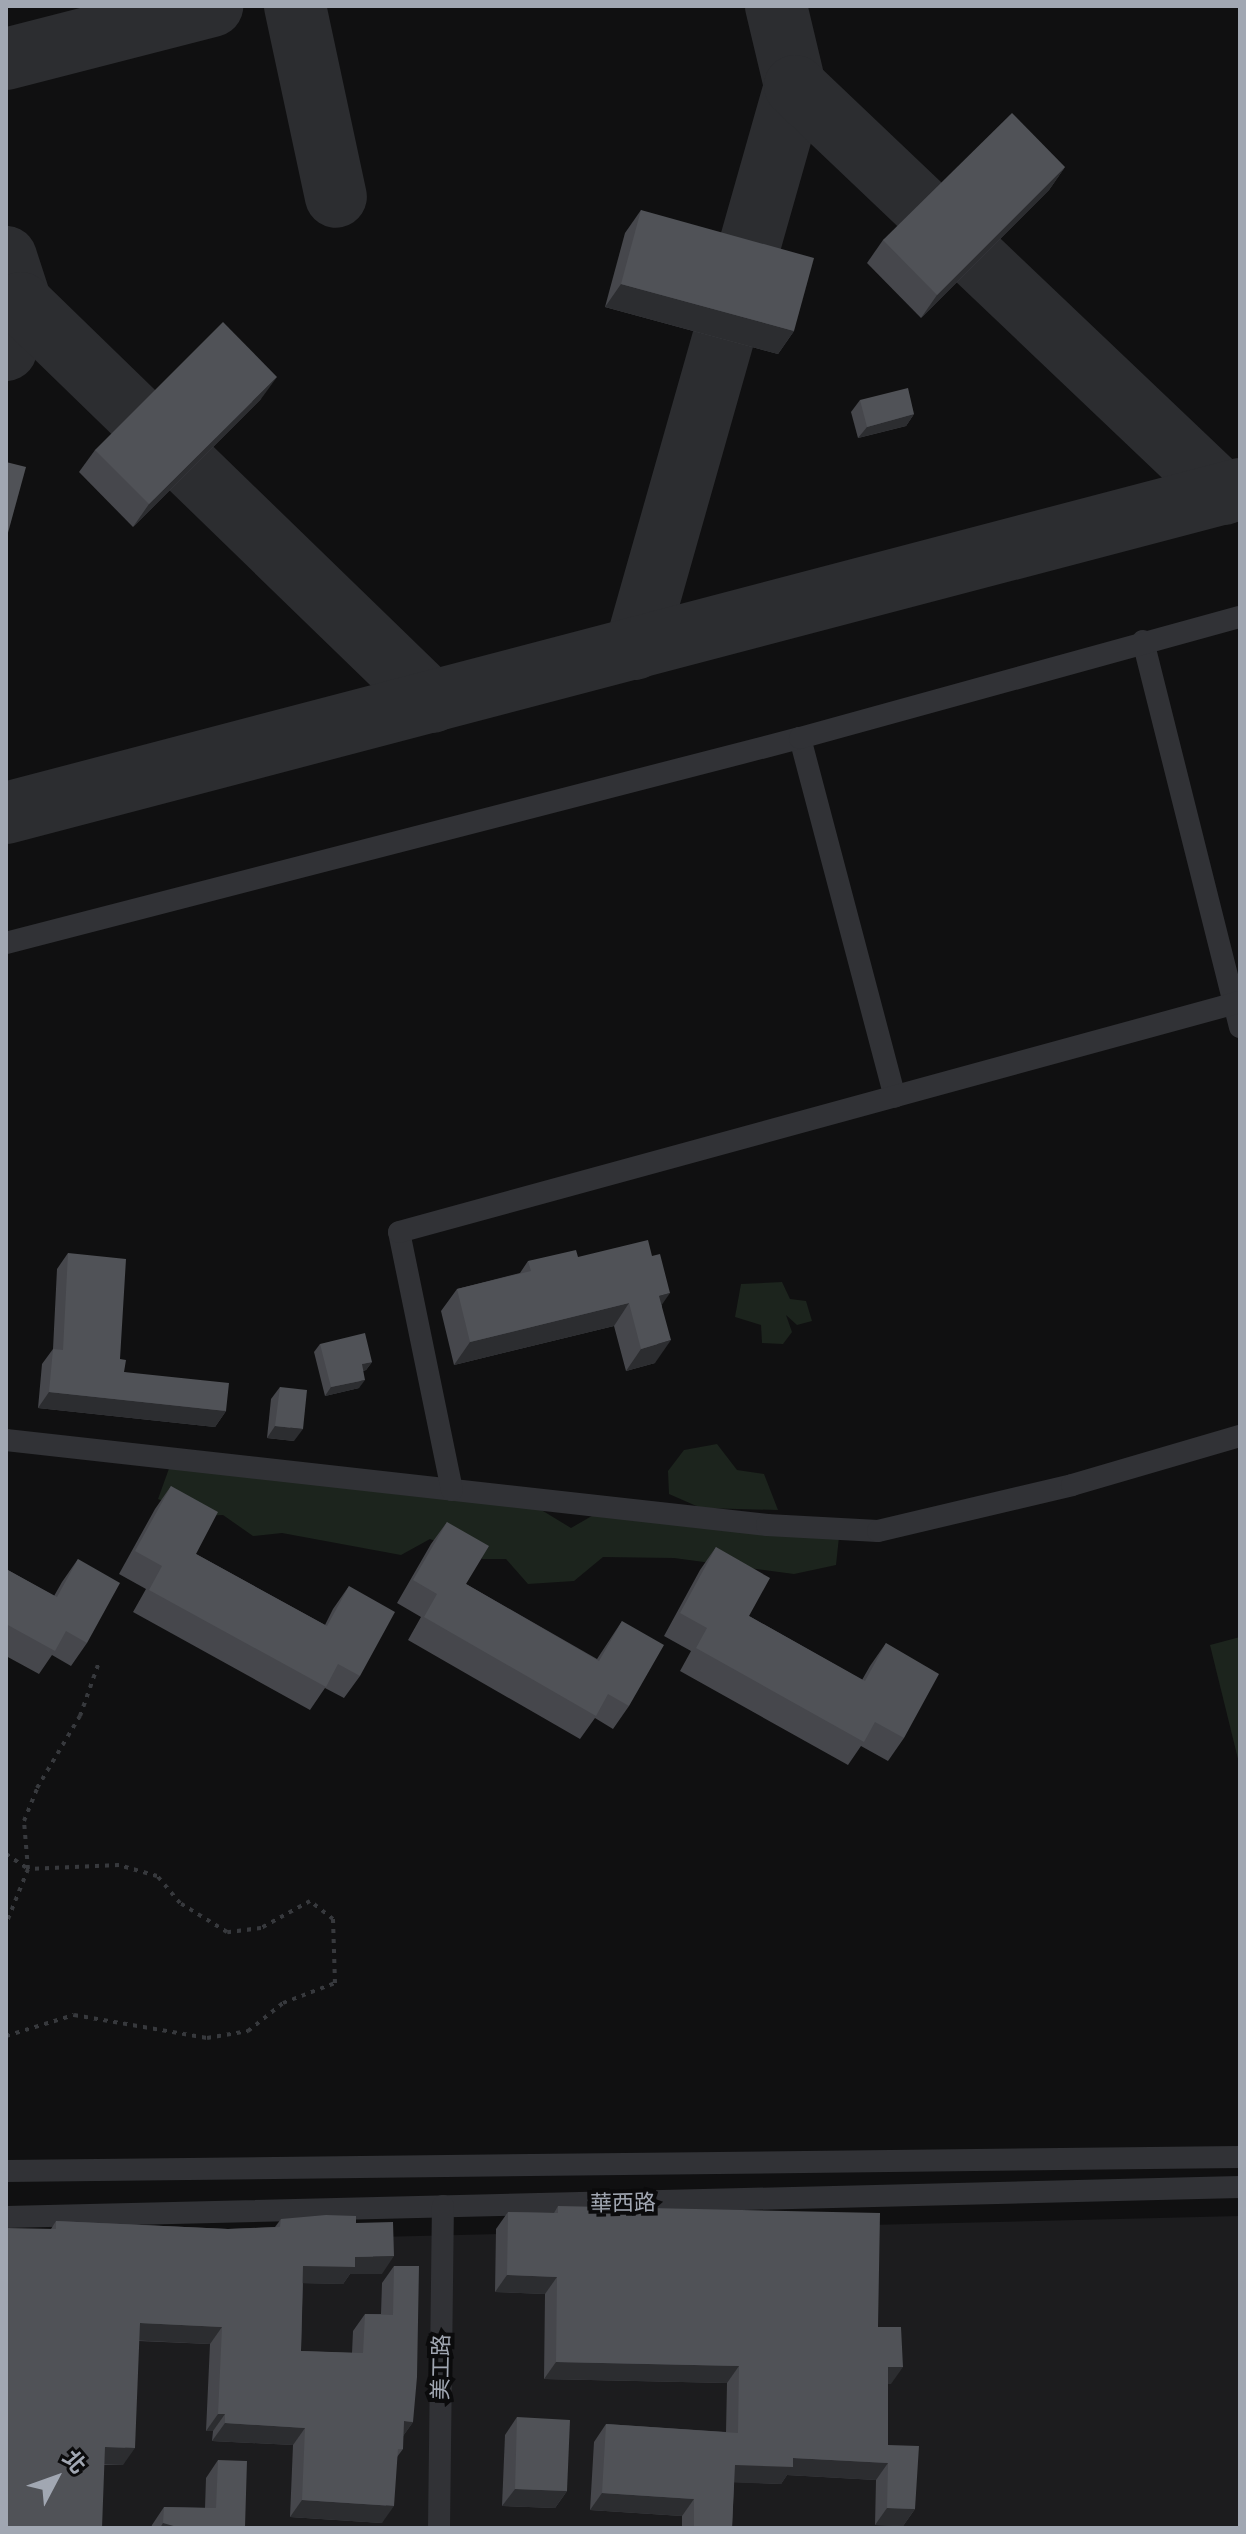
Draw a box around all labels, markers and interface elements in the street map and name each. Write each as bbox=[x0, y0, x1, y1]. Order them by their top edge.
street label: 華西路 bbox=[590, 2189, 656, 2217]
street label: 美工路 bbox=[427, 2334, 455, 2400]
north arrow bbox=[16, 2438, 96, 2518]
text: 北 bbox=[57, 2445, 92, 2479]

